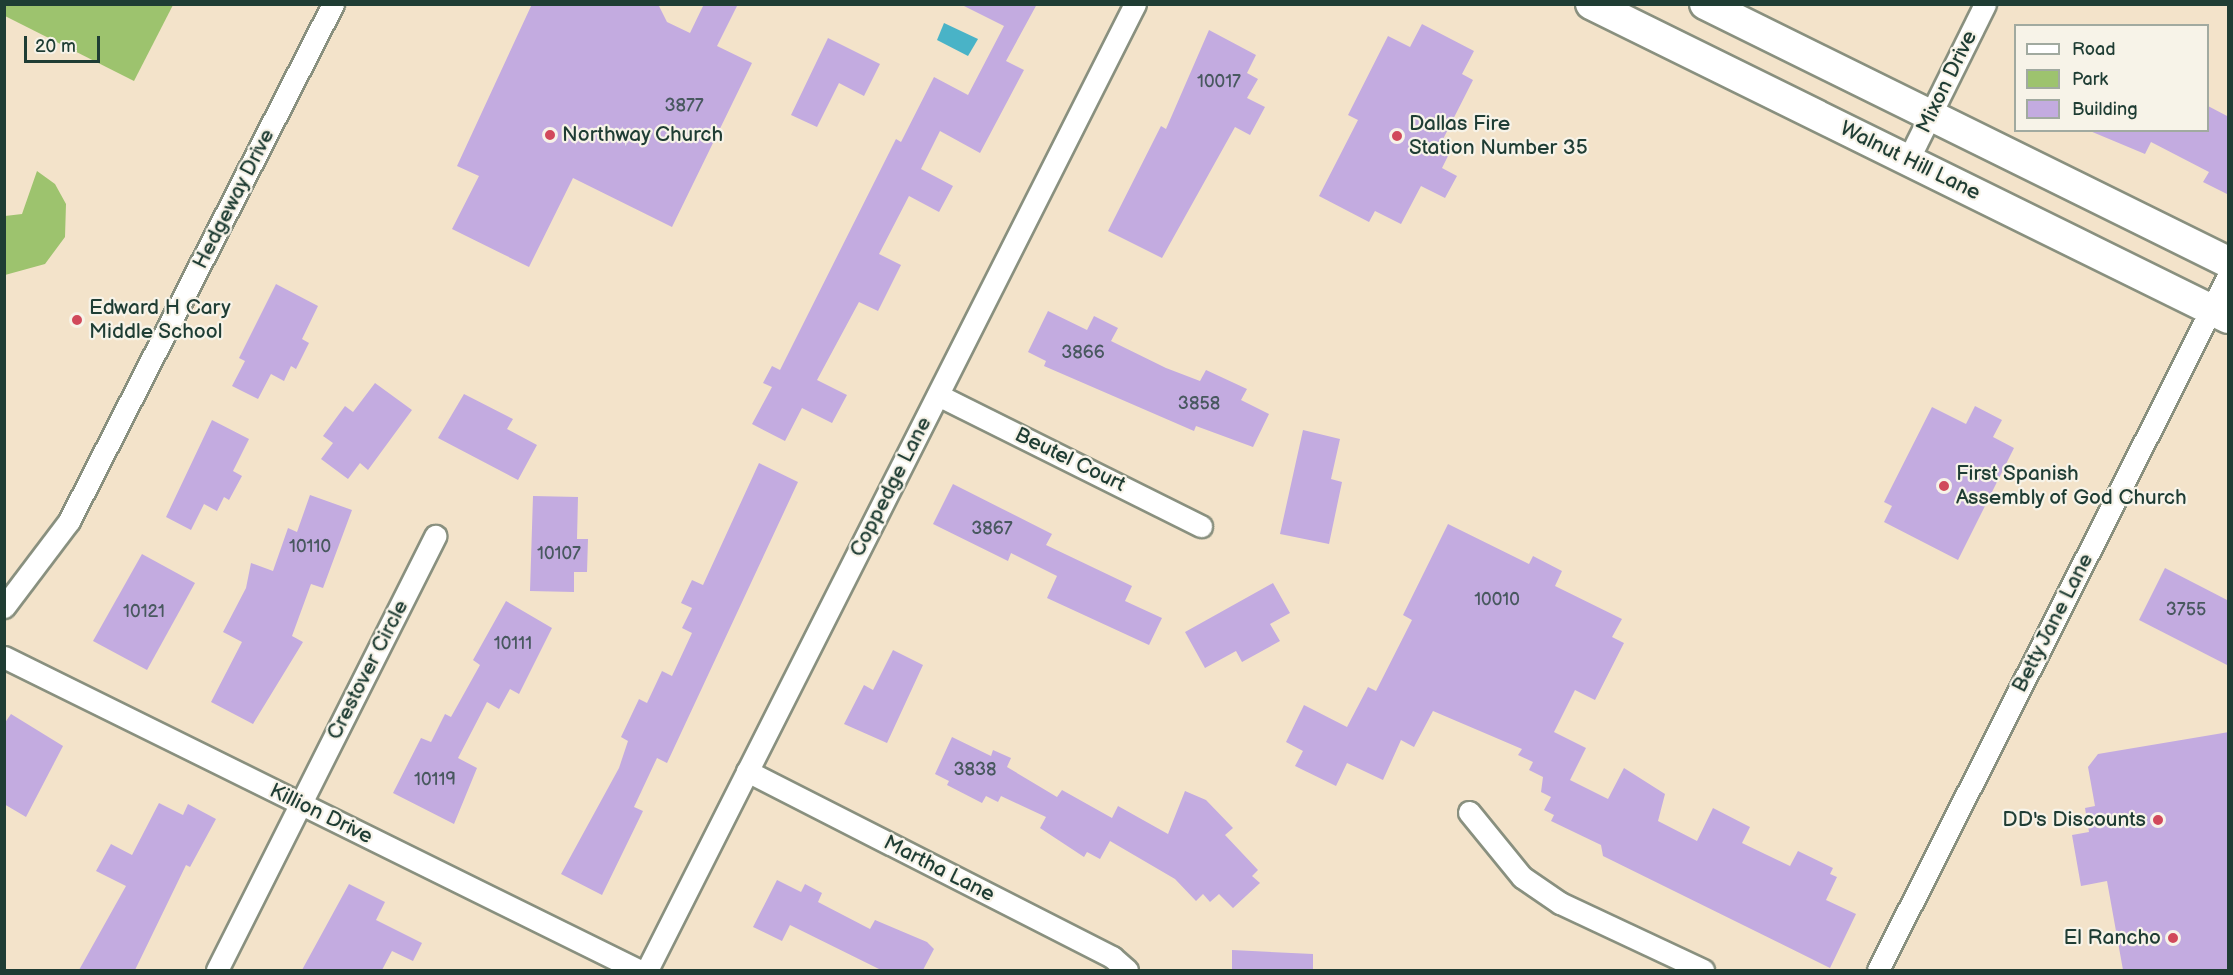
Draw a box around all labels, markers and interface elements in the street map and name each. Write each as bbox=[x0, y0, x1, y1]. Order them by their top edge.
scale bar bbox=[27, 24, 104, 62]
legend bbox=[2014, 24, 2209, 132]
street label: Mixon Drive bbox=[1911, 27, 1983, 137]
text: 20 m bbox=[35, 36, 76, 57]
text: Road bbox=[2072, 39, 2116, 60]
text: Park bbox=[2072, 69, 2108, 90]
house number: 10017 bbox=[1197, 71, 1241, 93]
house number: 3877 bbox=[664, 95, 704, 117]
text: Building bbox=[2072, 99, 2138, 120]
place label: Dallas Fire Station Number 35 bbox=[1409, 111, 1588, 161]
street label: Walnut Hill Lane bbox=[1836, 116, 1984, 206]
place label: Northway Church bbox=[562, 122, 724, 148]
street label: Hedgeway Drive bbox=[188, 124, 280, 274]
marker: Northway Church bbox=[543, 128, 557, 142]
marker: Dallas Fire Station Number 35 bbox=[1390, 129, 1404, 143]
place label: Edward H Cary Middle School bbox=[89, 295, 231, 345]
marker: Edward H Cary Middle School bbox=[70, 313, 84, 327]
house number: 3866 bbox=[1061, 342, 1105, 364]
house number: 3858 bbox=[1178, 393, 1220, 415]
street label: Coppedge Lane bbox=[845, 413, 937, 561]
street label: Beutel Court bbox=[1011, 422, 1129, 498]
place label: First Spanish Assembly of God Church bbox=[1956, 461, 2188, 511]
marker: First Spanish Assembly of God Church bbox=[1937, 479, 1951, 493]
house number: 3867 bbox=[971, 518, 1013, 540]
house number: 10110 bbox=[289, 536, 331, 558]
house number: 10107 bbox=[537, 543, 581, 565]
street label: Betty Jane Lane bbox=[2007, 548, 2099, 698]
house number: 10010 bbox=[1474, 589, 1520, 611]
street label: Crestover Circle bbox=[322, 596, 414, 744]
house number: 3755 bbox=[2166, 599, 2206, 621]
house number: 10121 bbox=[123, 601, 165, 623]
house number: 10111 bbox=[494, 633, 532, 655]
house number: 3838 bbox=[953, 759, 997, 781]
house number: 10119 bbox=[414, 769, 456, 791]
street label: Killion Drive bbox=[265, 778, 377, 850]
place label: DD's Discounts bbox=[2002, 807, 2146, 833]
marker: DD's Discounts bbox=[2151, 813, 2165, 827]
street label: Martha Lane bbox=[879, 830, 999, 908]
place label: El Rancho bbox=[2063, 925, 2161, 951]
marker: El Rancho bbox=[2166, 931, 2180, 945]

